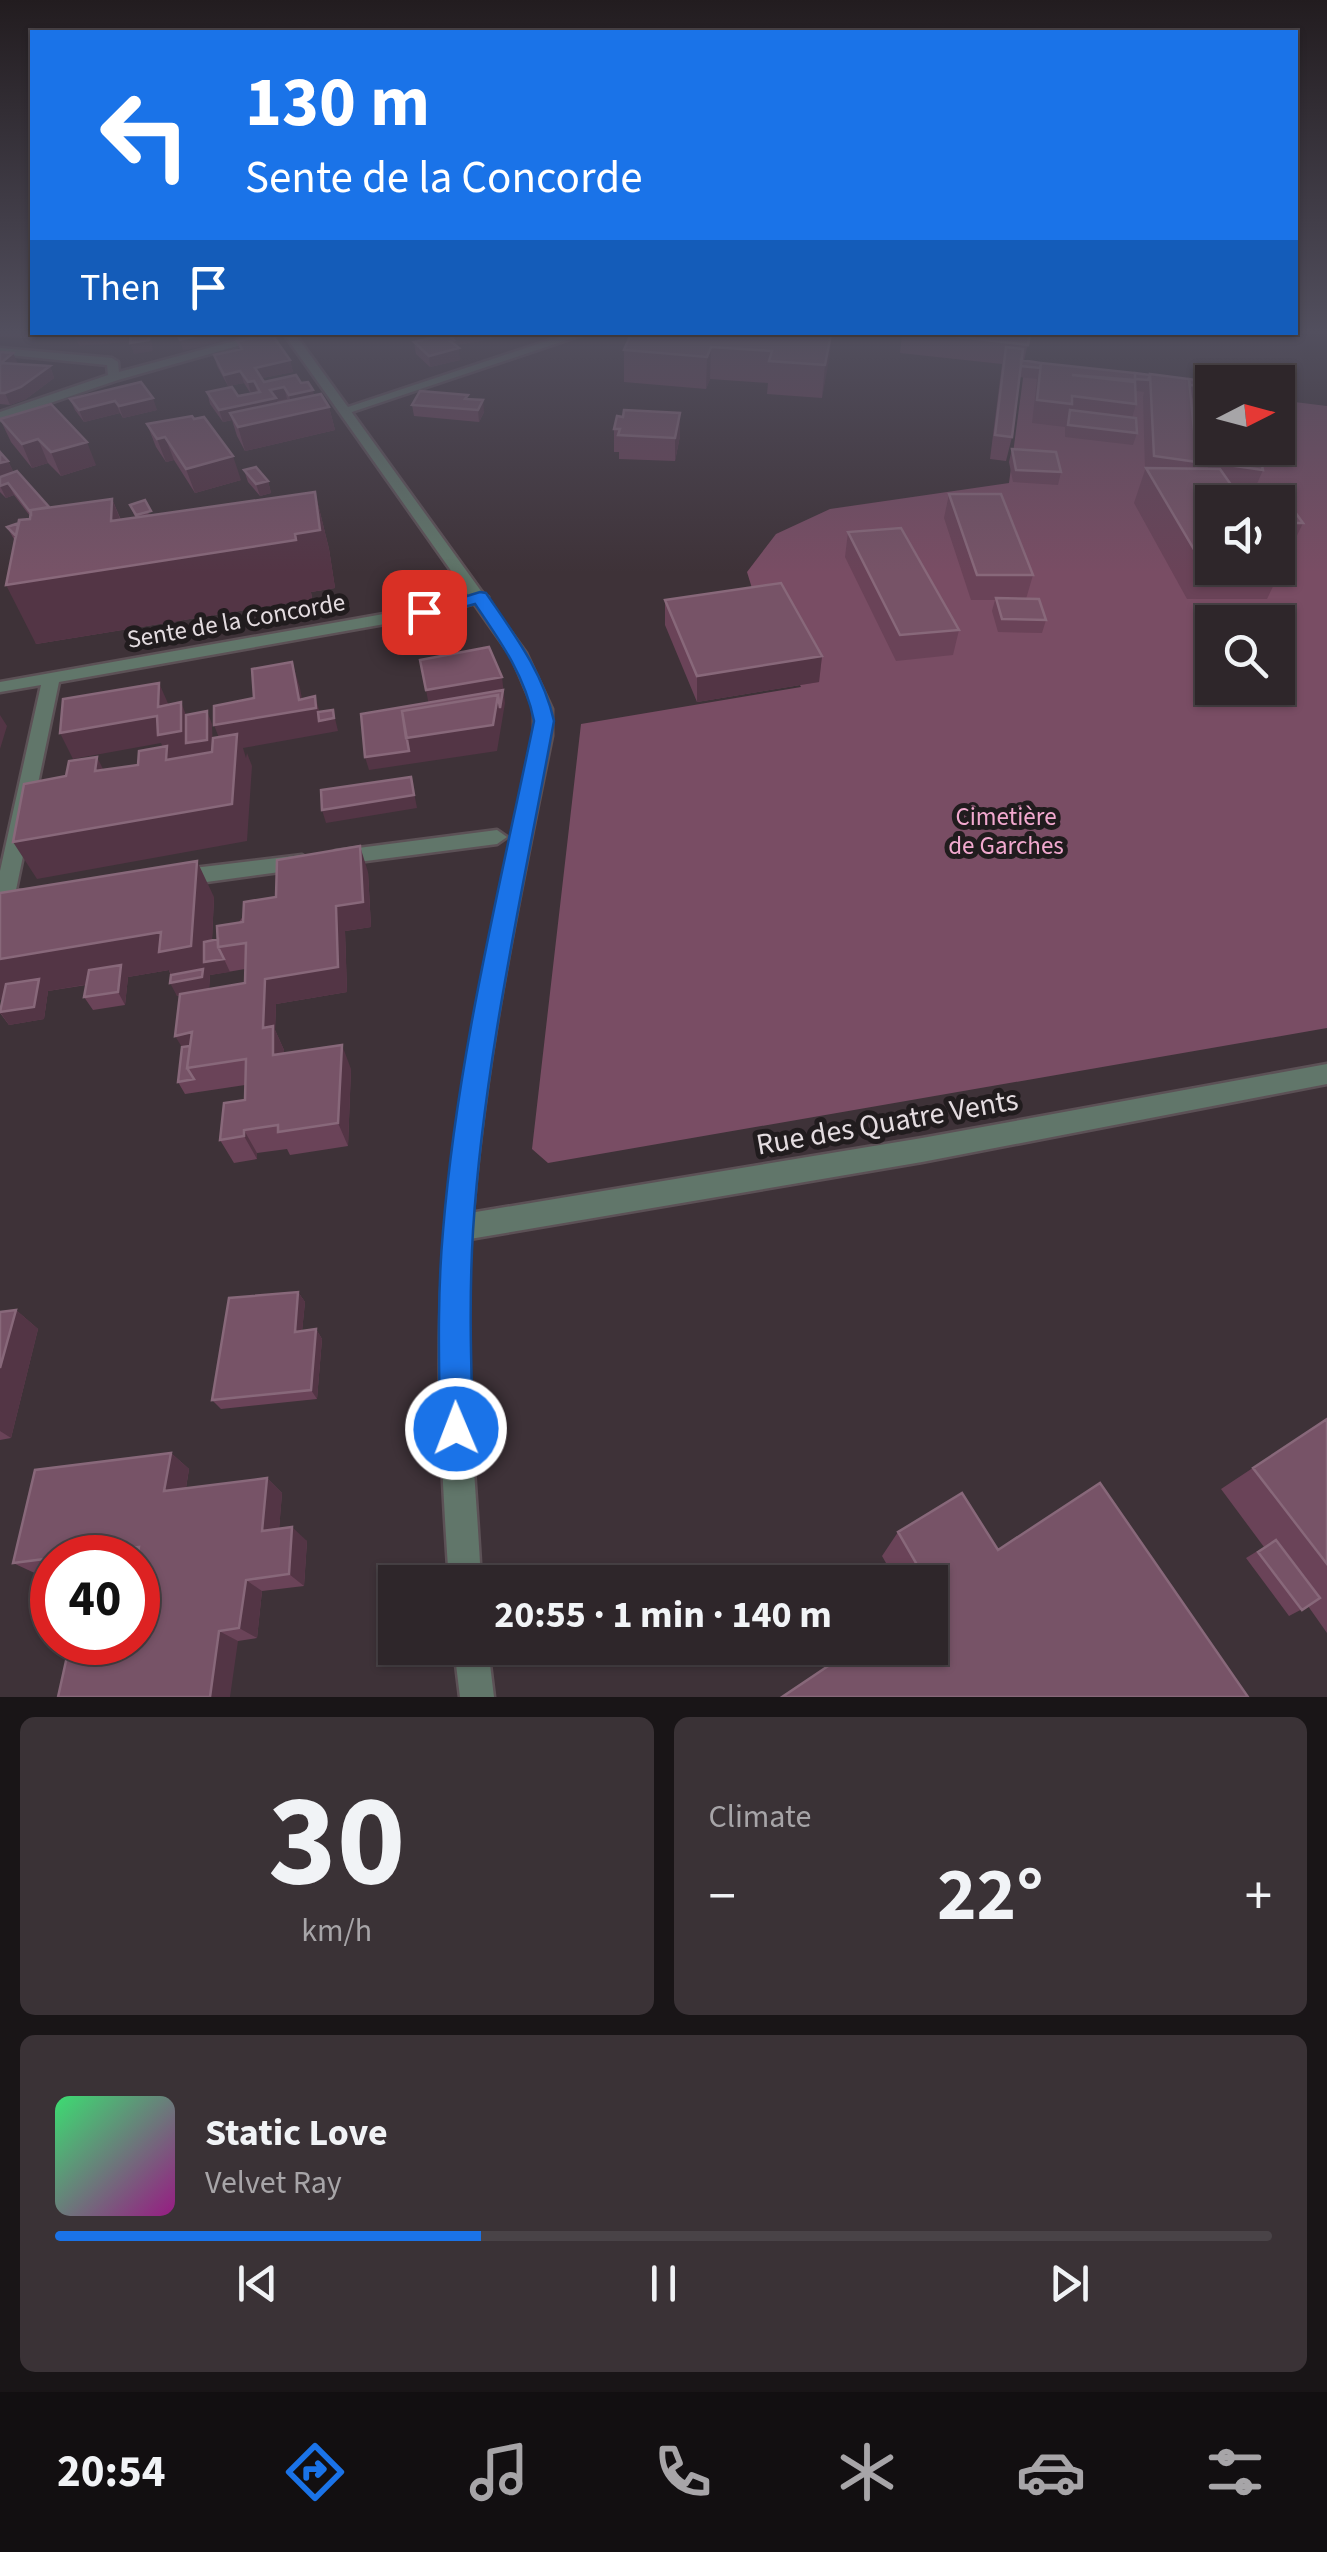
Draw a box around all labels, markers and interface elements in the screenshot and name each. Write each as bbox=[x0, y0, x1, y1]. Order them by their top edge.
text: 130 m bbox=[245, 53, 430, 153]
icon: left bbox=[80, 70, 210, 200]
text: Sente de la Concorde bbox=[245, 146, 642, 210]
icon: arrive bbox=[181, 260, 236, 315]
text: Then bbox=[80, 261, 161, 315]
north arrow bbox=[1195, 365, 1295, 465]
map controls bbox=[1195, 365, 1295, 705]
button: sound bbox=[1195, 485, 1295, 585]
pin bbox=[382, 570, 467, 655]
street label: Sente de la Concorde bbox=[124, 584, 348, 658]
icon: arrive bbox=[397, 585, 452, 640]
button: search bbox=[1195, 605, 1295, 705]
park label: Cimetière de Garches bbox=[948, 799, 1064, 864]
street label: Rue des Quatre Vents bbox=[753, 1078, 1021, 1167]
position arrow bbox=[404, 1377, 508, 1481]
speed limit sign: 40 bbox=[30, 1535, 160, 1665]
text: 20:55 · 1 min · 140 m bbox=[494, 1588, 832, 1642]
text: 30 bbox=[268, 1750, 405, 1935]
text: Climate bbox=[709, 1794, 811, 1840]
text: 22° bbox=[937, 1842, 1044, 1949]
text: − bbox=[709, 1858, 736, 1936]
text: + bbox=[1245, 1858, 1272, 1936]
text: km/h bbox=[301, 1908, 372, 1954]
text: Static Love bbox=[205, 2106, 388, 2160]
text: Velvet Ray bbox=[205, 2160, 342, 2206]
icon: previous bbox=[230, 2256, 285, 2311]
icon: pause bbox=[636, 2256, 691, 2311]
icon: next bbox=[1042, 2256, 1097, 2311]
icon: directions bbox=[280, 2437, 350, 2507]
icon: music bbox=[464, 2437, 534, 2507]
icon: phone bbox=[648, 2437, 718, 2507]
icon: climate bbox=[832, 2437, 902, 2507]
icon: car bbox=[1016, 2437, 1086, 2507]
icon: filters bbox=[1200, 2437, 1270, 2507]
text: 20:54 bbox=[57, 2440, 166, 2504]

